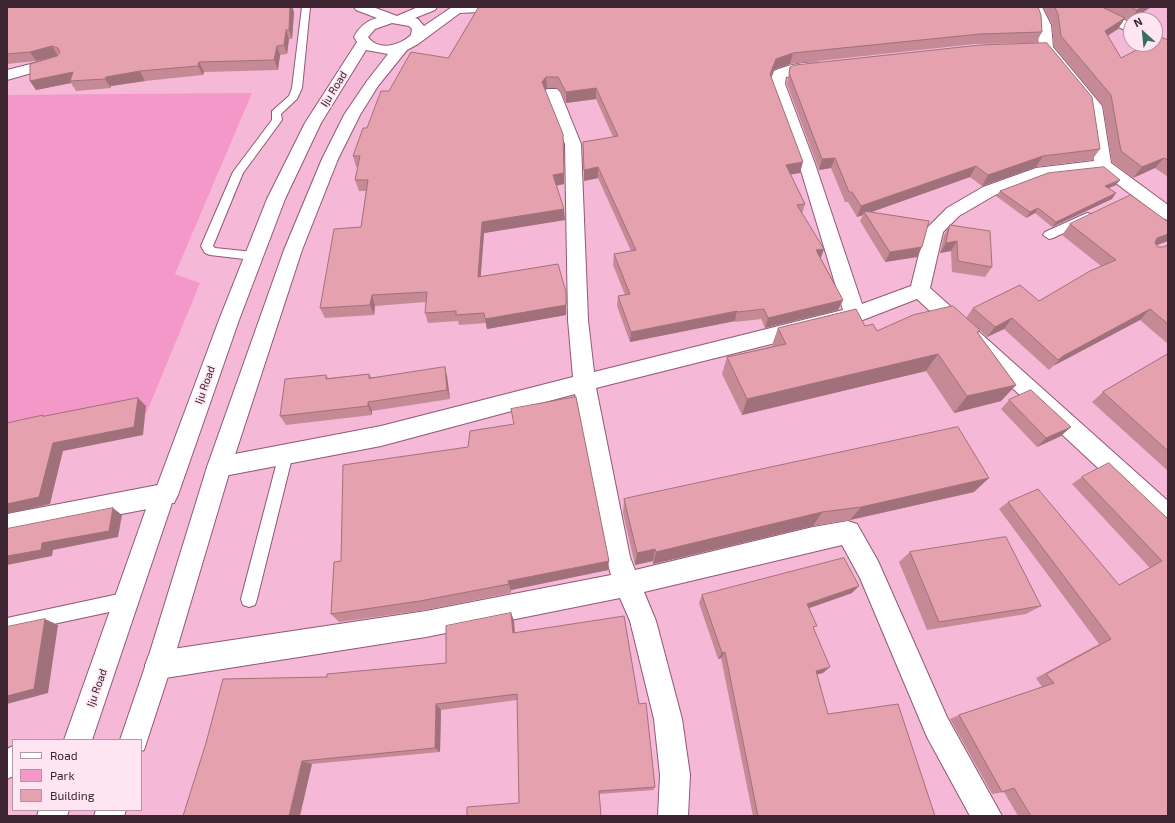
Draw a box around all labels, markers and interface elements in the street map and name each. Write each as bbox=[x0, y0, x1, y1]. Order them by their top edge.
north arrow bbox=[1123, 12, 1163, 52]
text: N bbox=[1131, 14, 1144, 29]
street label: Iju Road bbox=[318, 69, 350, 109]
street label: Iju Road bbox=[192, 364, 218, 406]
street label: Iju Road bbox=[84, 667, 110, 709]
legend bbox=[12, 739, 142, 811]
text: Road bbox=[50, 748, 78, 762]
text: Park bbox=[50, 768, 75, 782]
text: Building bbox=[50, 788, 94, 802]

